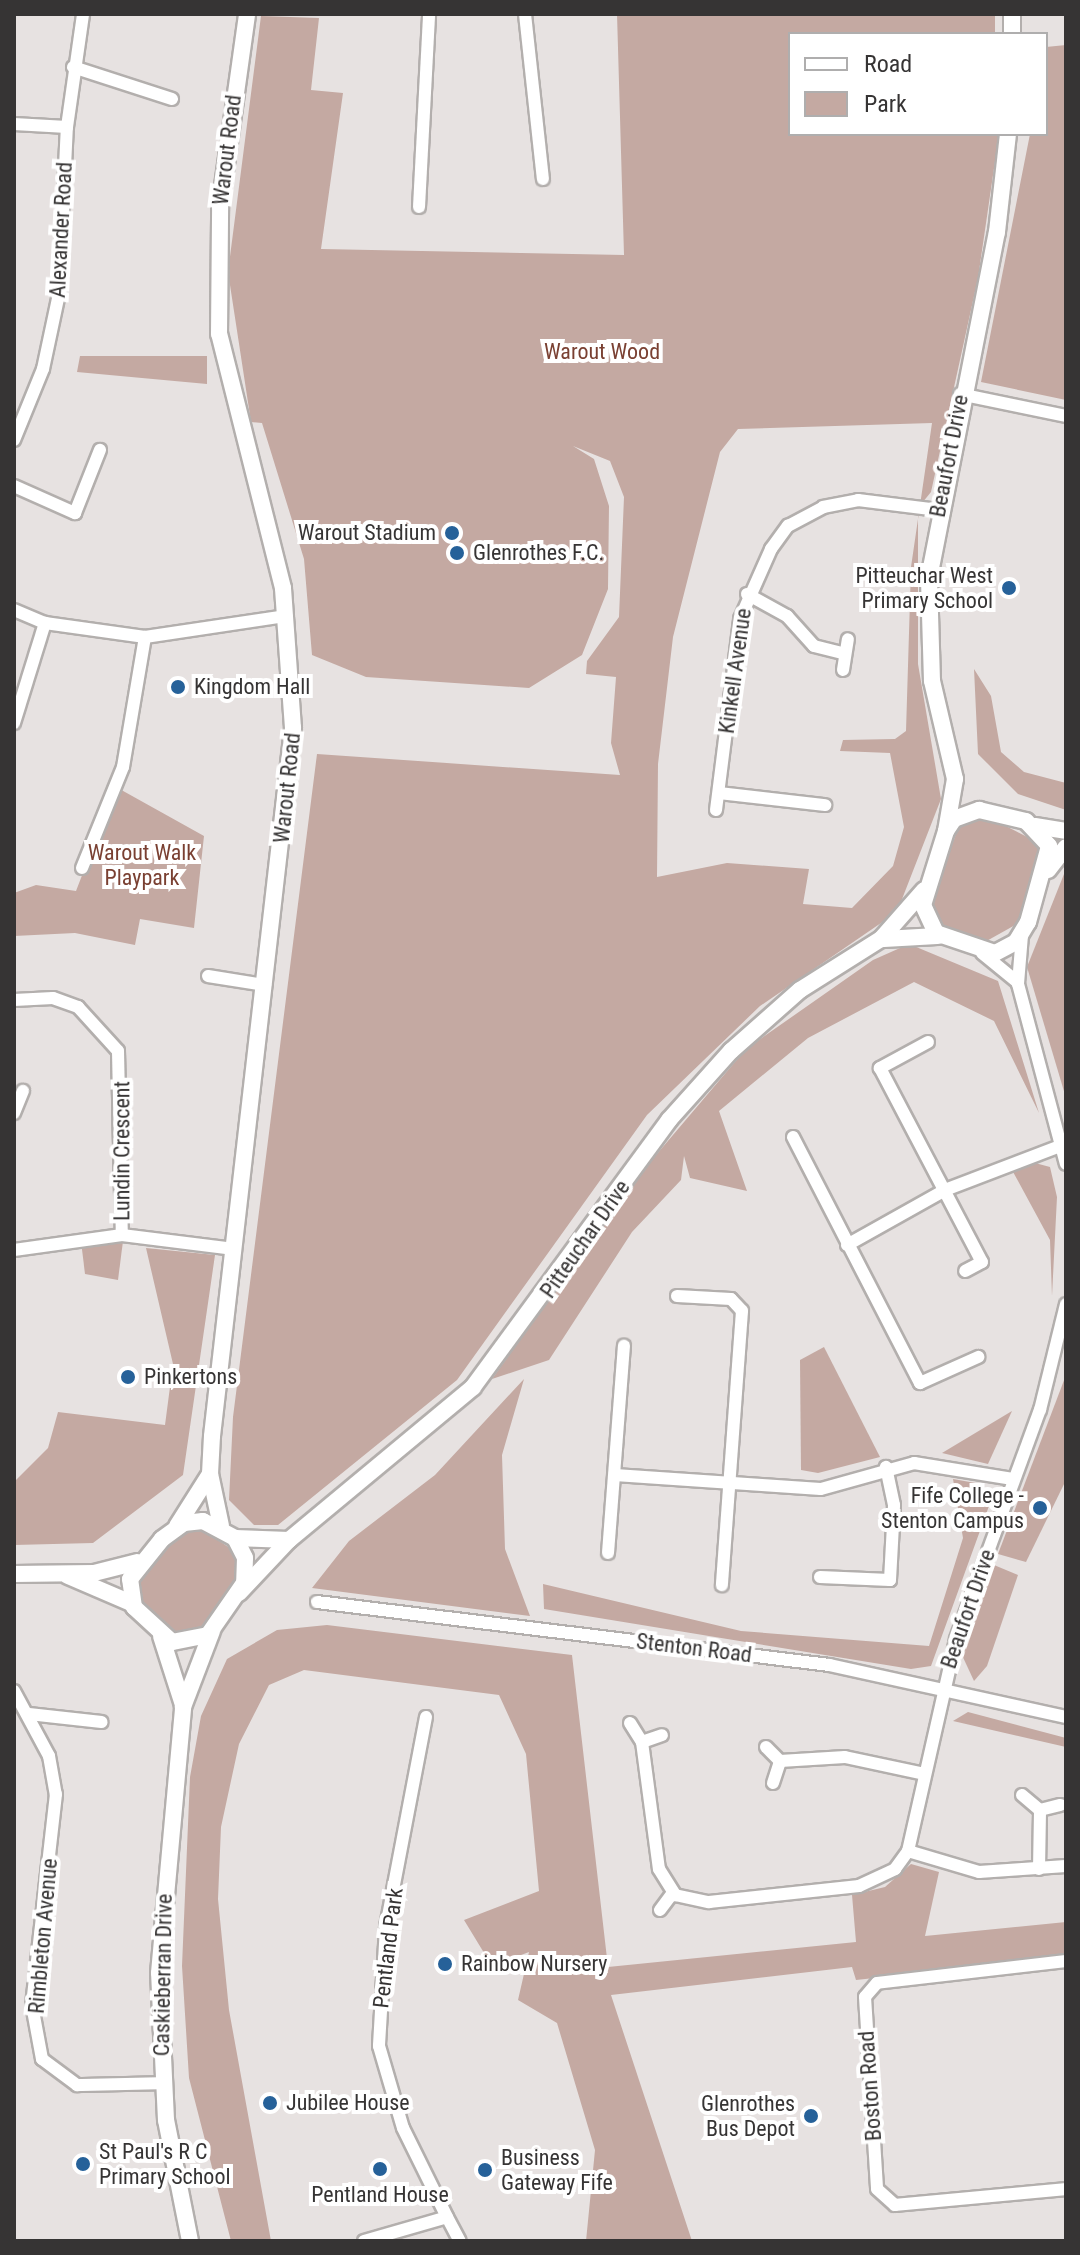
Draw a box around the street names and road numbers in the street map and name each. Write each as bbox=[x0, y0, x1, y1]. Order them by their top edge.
street label: Warout Road bbox=[207, 93, 247, 207]
street label: Alexander Road bbox=[44, 161, 78, 299]
street label: Beaufort Drive bbox=[924, 393, 974, 519]
street label: Kinkell Avenue bbox=[713, 607, 757, 735]
street label: Warout Road bbox=[268, 732, 306, 844]
street label: Lundin Crescent bbox=[109, 1081, 135, 1221]
street label: Pitteuchar Drive bbox=[535, 1175, 635, 1303]
street label: Beaufort Drive bbox=[935, 1546, 1001, 1672]
street label: Stenton Road bbox=[635, 1628, 753, 1668]
street label: Rimbleton Avenue bbox=[23, 1857, 63, 2015]
street label: Pentland Park bbox=[368, 1886, 408, 2010]
street label: Caskieberran Drive bbox=[148, 1893, 178, 2057]
street label: Boston Road bbox=[853, 2030, 887, 2142]

